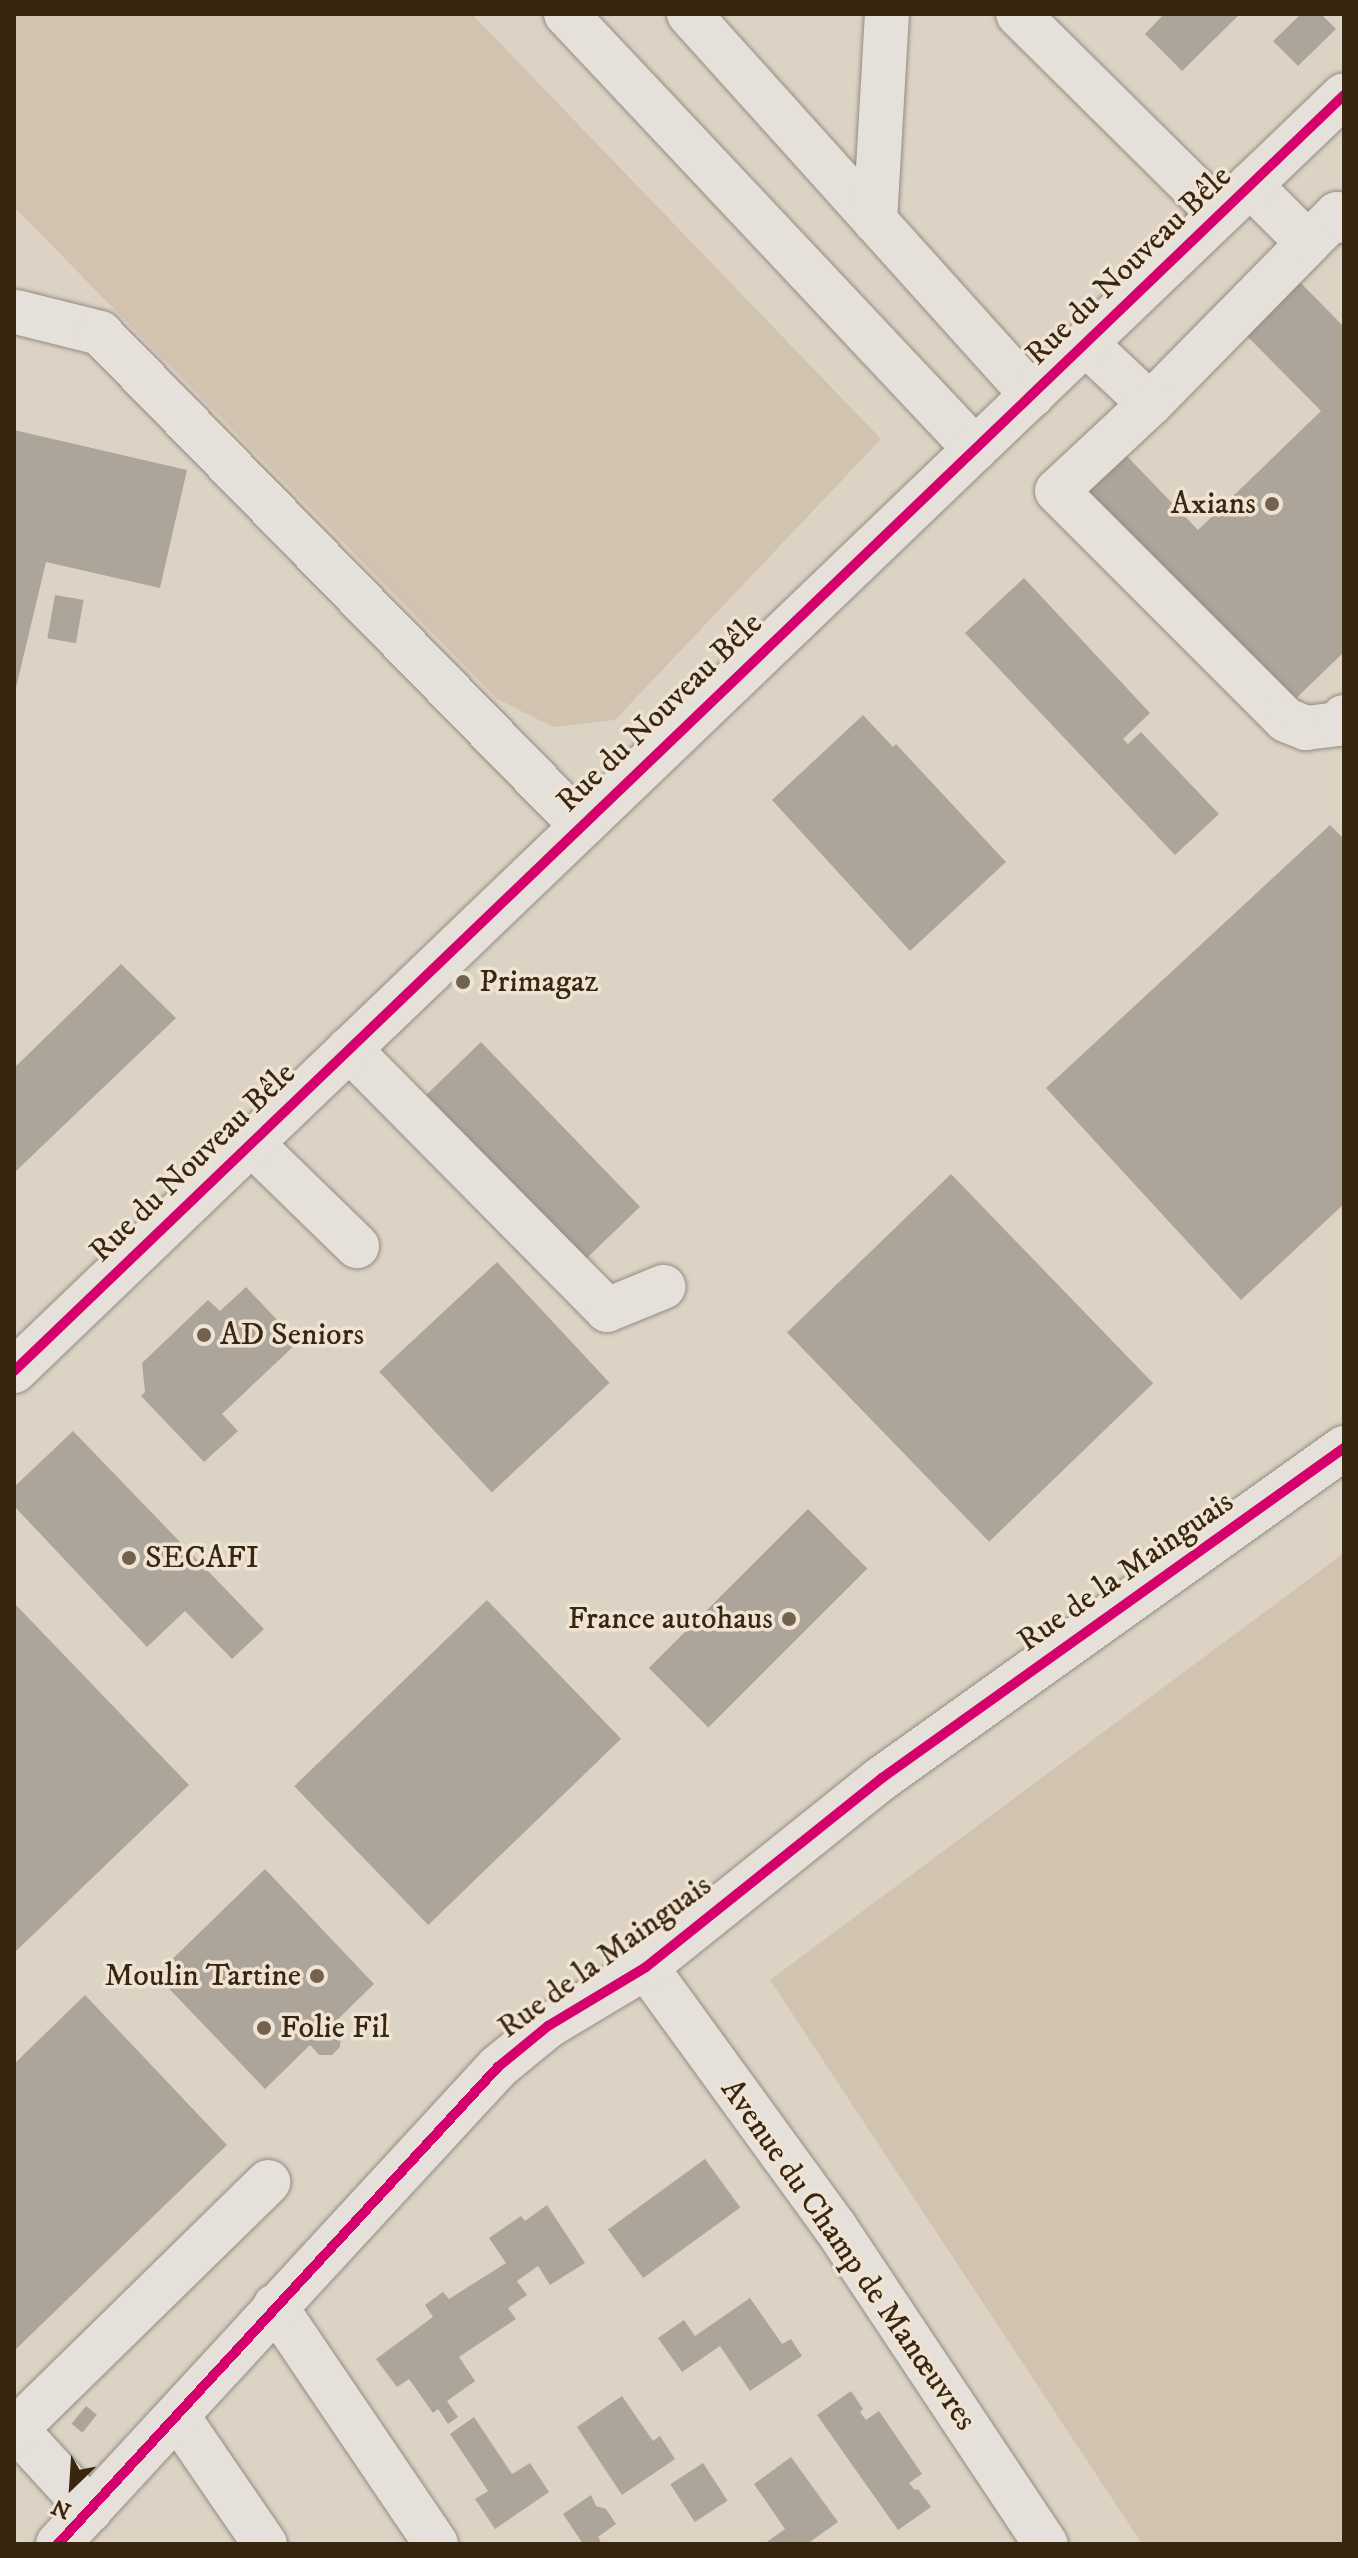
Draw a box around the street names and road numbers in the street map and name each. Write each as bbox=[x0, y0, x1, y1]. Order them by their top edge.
street label: Rue du Nouveau Bêle bbox=[1018, 158, 1240, 374]
street label: Rue du Nouveau Bêle bbox=[549, 605, 771, 821]
street label: Rue du Nouveau Bêle bbox=[82, 1055, 304, 1271]
street label: Rue de la Mainguais bbox=[1011, 1483, 1241, 1661]
street label: Rue de la Mainguais bbox=[491, 1867, 719, 2047]
street label: Avenue du Champ de Manœuvres bbox=[712, 2072, 984, 2438]

